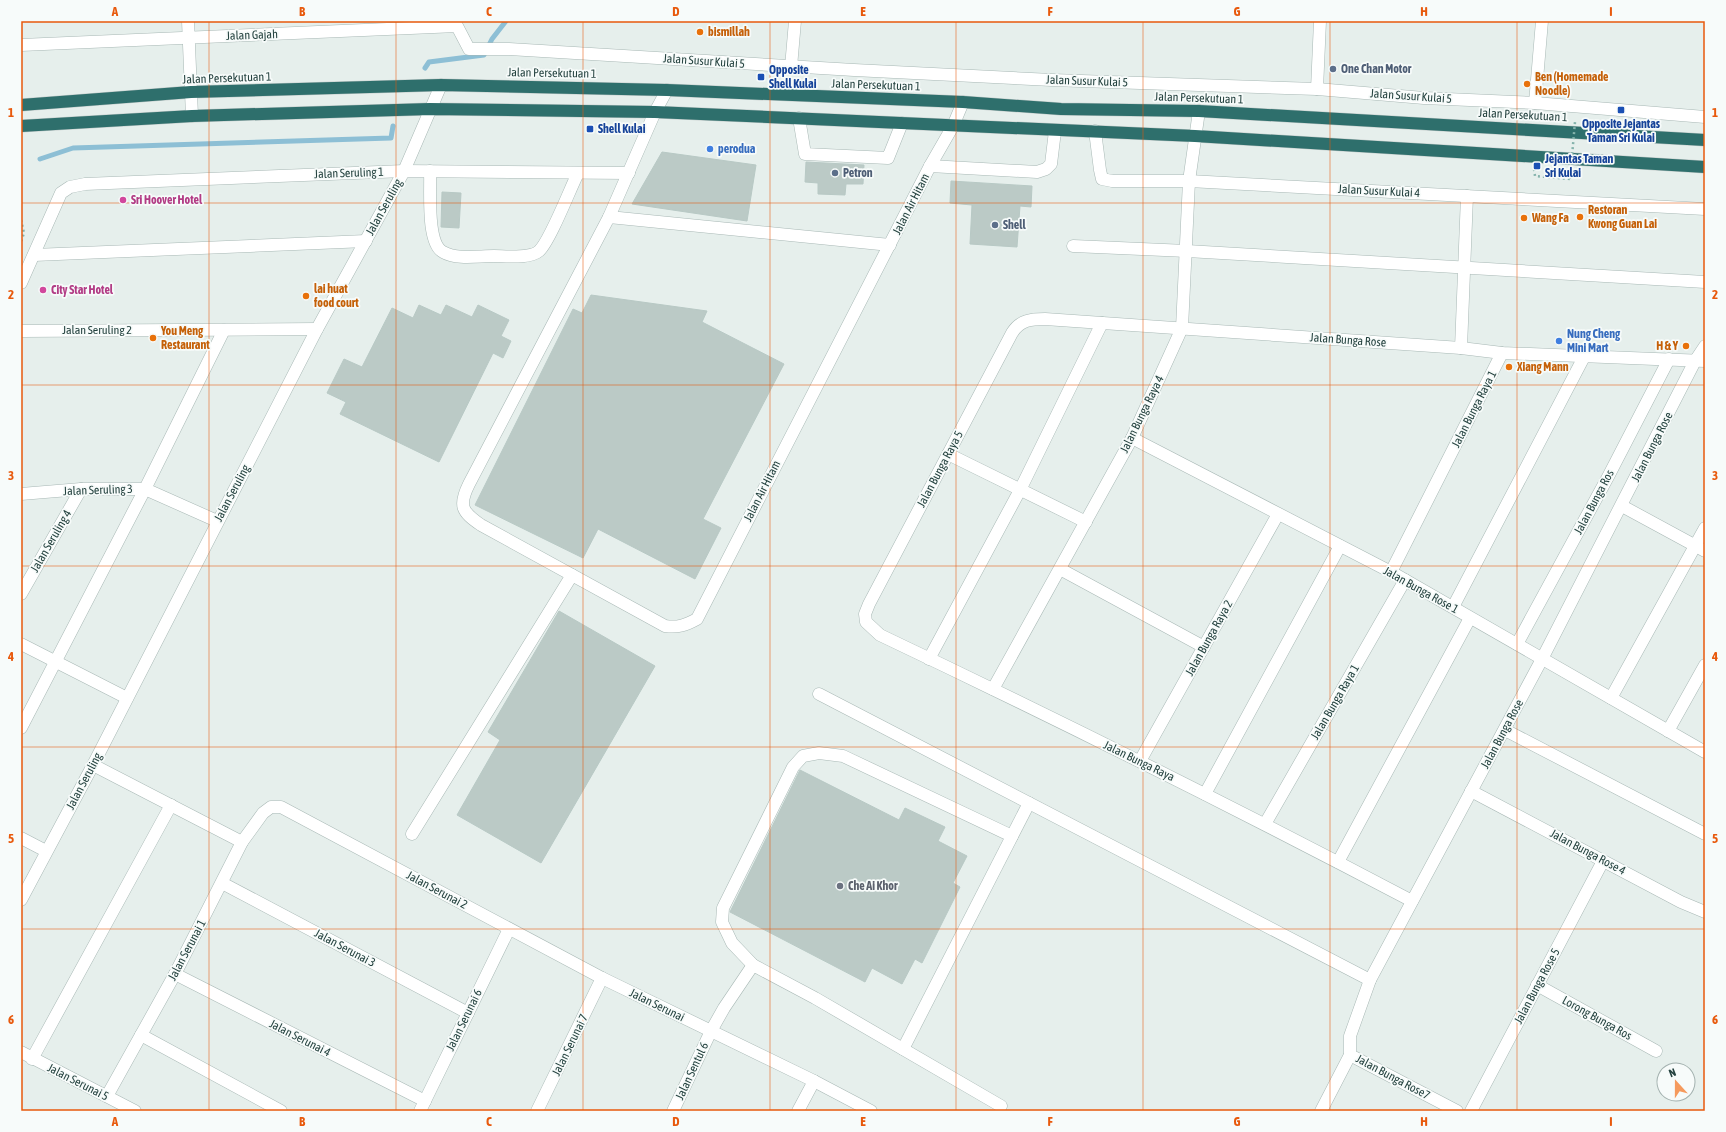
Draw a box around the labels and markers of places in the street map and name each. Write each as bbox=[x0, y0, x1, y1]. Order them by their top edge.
place label: bismillah bbox=[708, 25, 750, 39]
marker: bismillah bbox=[695, 27, 705, 37]
place label: One Chan Motor bbox=[1341, 62, 1412, 76]
place label: Opposite Shell Kulai bbox=[769, 63, 817, 91]
marker: One Chan Motor bbox=[1328, 64, 1338, 74]
place label: Ben (Homemade Noodle) bbox=[1535, 70, 1609, 98]
marker: Opposite Shell Kulai bbox=[756, 72, 766, 82]
marker: Ben (Homemade Noodle) bbox=[1522, 79, 1532, 89]
marker: Opposite Jejantas Taman Sri Kulai bbox=[1616, 105, 1626, 115]
place label: Opposite Jejantas Taman Sri Kulai bbox=[1582, 117, 1661, 145]
place label: Shell Kulai bbox=[598, 122, 646, 136]
marker: Shell Kulai bbox=[585, 124, 595, 134]
place label: perodua bbox=[718, 142, 756, 156]
marker: perodua bbox=[705, 144, 715, 154]
place label: Jejantas Taman Sri Kulai bbox=[1544, 152, 1614, 180]
marker: Jejantas Taman Sri Kulai bbox=[1532, 161, 1542, 171]
place label: Petron bbox=[843, 166, 873, 180]
marker: Petron bbox=[830, 168, 840, 178]
place label: Sri Hoover Hotel bbox=[131, 193, 203, 207]
marker: Sri Hoover Hotel bbox=[118, 195, 128, 205]
place label: Restoran Kwong Guan Lai bbox=[1588, 203, 1657, 231]
place label: Wang Fa bbox=[1531, 211, 1569, 225]
marker: Restoran Kwong Guan Lai bbox=[1575, 212, 1585, 222]
marker: Wang Fa bbox=[1519, 213, 1529, 223]
place label: Shell bbox=[1003, 218, 1026, 232]
marker: Shell bbox=[990, 220, 1000, 230]
place label: lai huat food court bbox=[313, 282, 359, 310]
place label: City Star Hotel bbox=[51, 283, 114, 297]
marker: City Star Hotel bbox=[38, 285, 48, 295]
marker: lai huat food court bbox=[301, 291, 311, 301]
place label: You Meng Restaurant bbox=[160, 324, 210, 352]
place label: Nung Cheng Mini Mart bbox=[1567, 327, 1621, 355]
marker: You Meng Restaurant bbox=[148, 333, 158, 343]
marker: Nung Cheng Mini Mart bbox=[1554, 336, 1564, 346]
place label: H & Y bbox=[1656, 339, 1679, 353]
marker: H & Y bbox=[1681, 341, 1691, 351]
place label: Xiang Mann bbox=[1516, 360, 1569, 374]
marker: Xiang Mann bbox=[1504, 362, 1514, 372]
place label: Che Ai Khor bbox=[848, 879, 898, 893]
marker: Che Ai Khor bbox=[835, 881, 845, 891]

